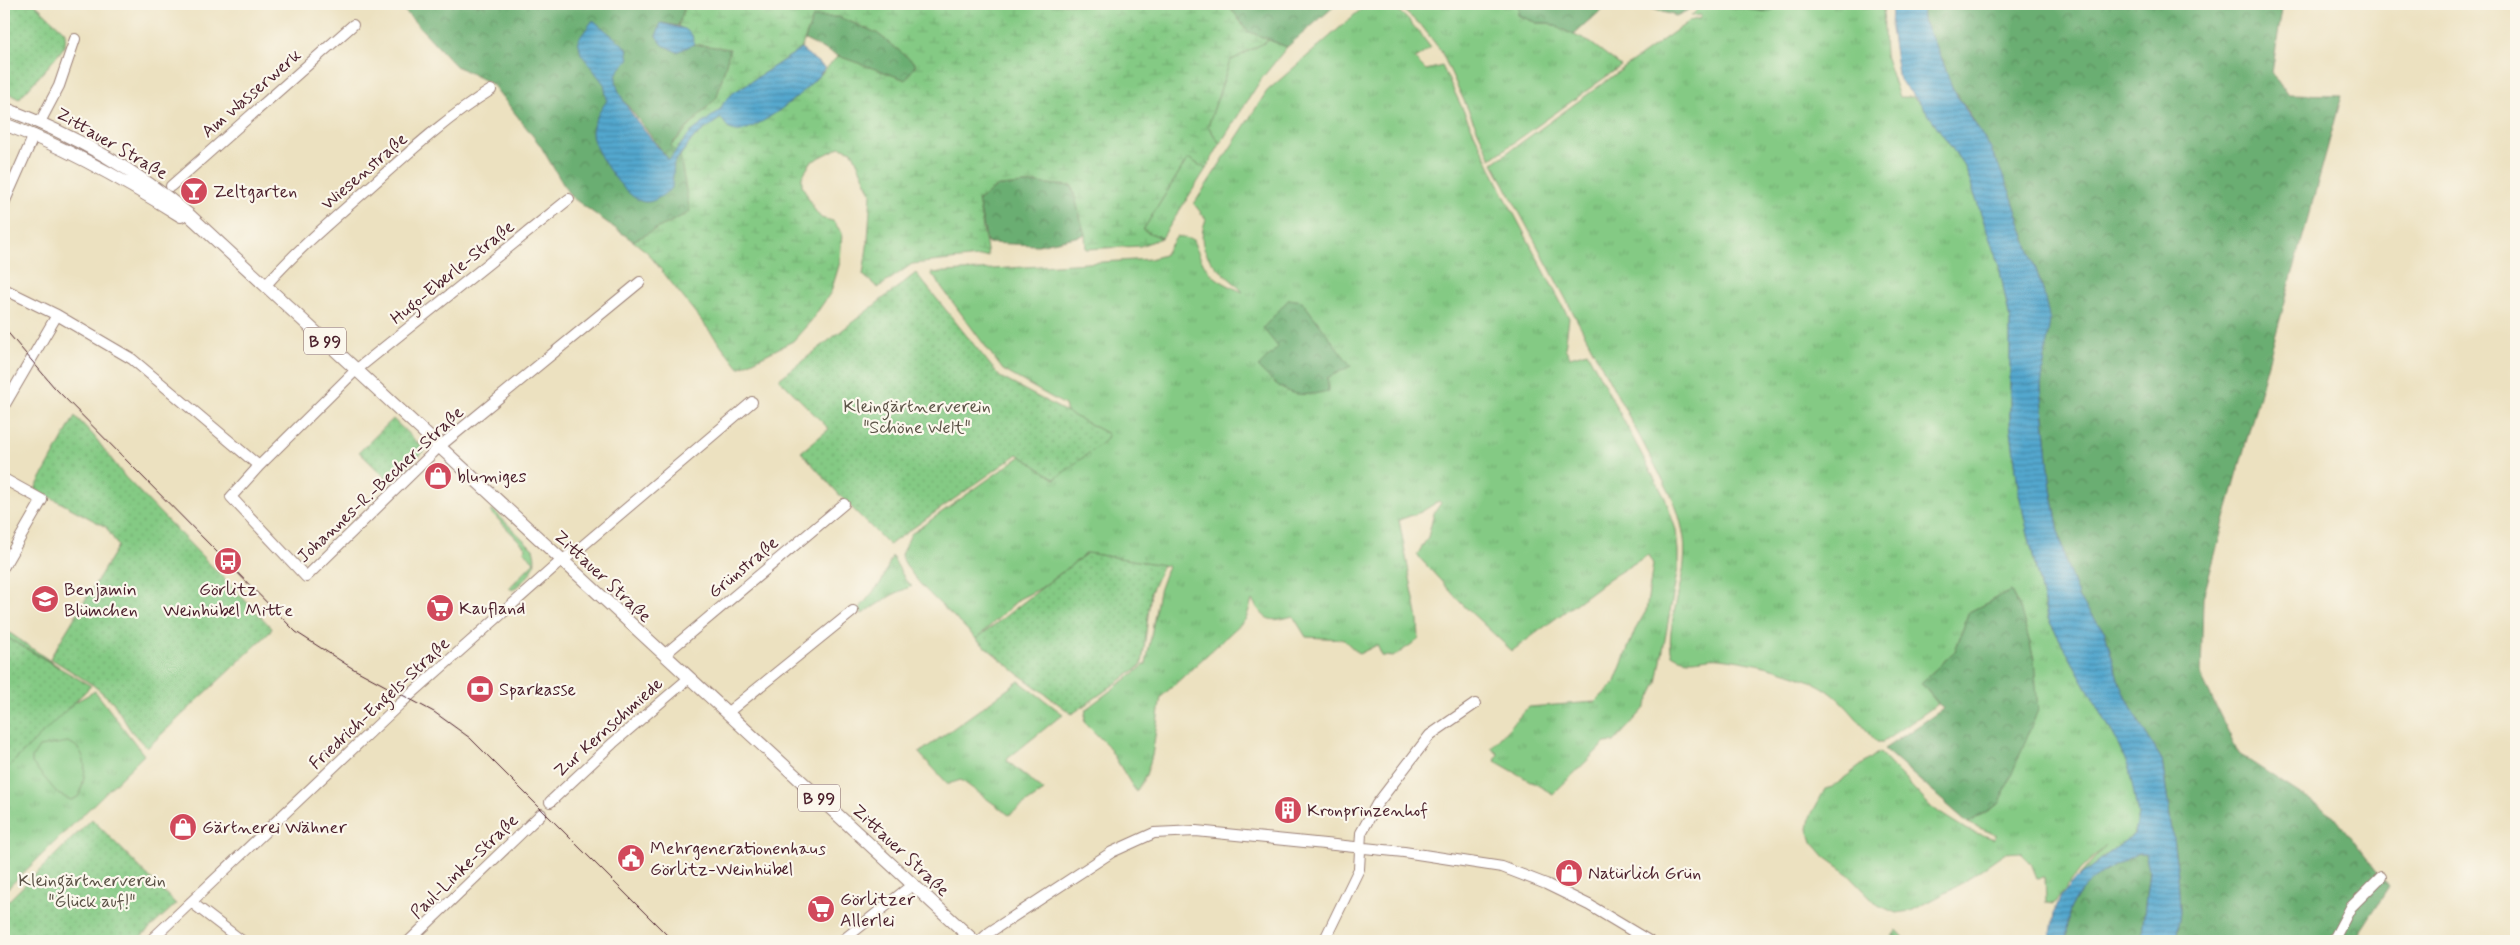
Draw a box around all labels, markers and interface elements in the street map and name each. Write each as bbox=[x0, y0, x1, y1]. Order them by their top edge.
street label: Am Wasserwerk bbox=[197, 44, 307, 144]
street label: Zittauer Straße bbox=[51, 102, 172, 186]
street label: Wiesenstraße bbox=[316, 127, 413, 216]
bar icon: Zeltgarten bbox=[179, 176, 209, 206]
place label: Zeltgarten bbox=[213, 180, 297, 204]
street label: Hugo-Eberle-Straße bbox=[385, 215, 521, 332]
road number: B 99 bbox=[304, 328, 346, 354]
park label: Kleingärtnerverein "Schöne Welt" bbox=[843, 395, 991, 440]
street label: Johannes-R.-Becher-Straße bbox=[292, 401, 469, 569]
shop icon: blumiges bbox=[423, 461, 453, 491]
place label: blumiges bbox=[457, 465, 527, 489]
street label: Zittauer Straße bbox=[548, 525, 656, 628]
street label: Grünstraße bbox=[703, 531, 784, 604]
bus stop icon: Görlitz Weinhübel Mitte bbox=[213, 546, 243, 576]
place label: Benjamin Blümchen bbox=[64, 578, 138, 623]
place label: Görlitz Weinhübel Mitte bbox=[163, 578, 293, 623]
school or university icon: Benjamin Blümchen bbox=[30, 584, 60, 614]
supermarket icon: Kaufland bbox=[425, 593, 455, 623]
place label: Kaufland bbox=[459, 597, 525, 621]
street label: Friedrich-Engels-Straße bbox=[304, 632, 457, 777]
street label: Zur Kernschmiede bbox=[549, 672, 668, 783]
bank icon: Sparkasse bbox=[465, 674, 495, 704]
place label: Sparkasse bbox=[499, 678, 576, 702]
road number: B 99 bbox=[798, 784, 840, 811]
building icon: Kronprinzenhof bbox=[1273, 795, 1303, 825]
street label: Zittauer Straße bbox=[846, 799, 954, 902]
place label: Kronprinzenhof bbox=[1307, 799, 1428, 823]
street label: Paul-Linke-Straße bbox=[405, 809, 524, 925]
shop icon: Gärtnerei Wähner bbox=[168, 812, 198, 842]
place label: Gärtnerei Wähner bbox=[202, 816, 347, 840]
place label: Mehrgenerationenhaus Görlitz-Weinhübel bbox=[650, 837, 826, 882]
public building icon: Mehrgenerationenhaus Görlitz-Weinhübel bbox=[616, 843, 646, 873]
shop icon: Natürlich Grün bbox=[1554, 858, 1584, 888]
place label: Natürlich Grün bbox=[1588, 862, 1701, 886]
park label: Kleingärtnerverein "Glück auf!" bbox=[18, 869, 166, 914]
place label: Görlitzer Allerlei bbox=[840, 888, 916, 933]
supermarket icon: Görlitzer Allerlei bbox=[806, 894, 836, 924]

